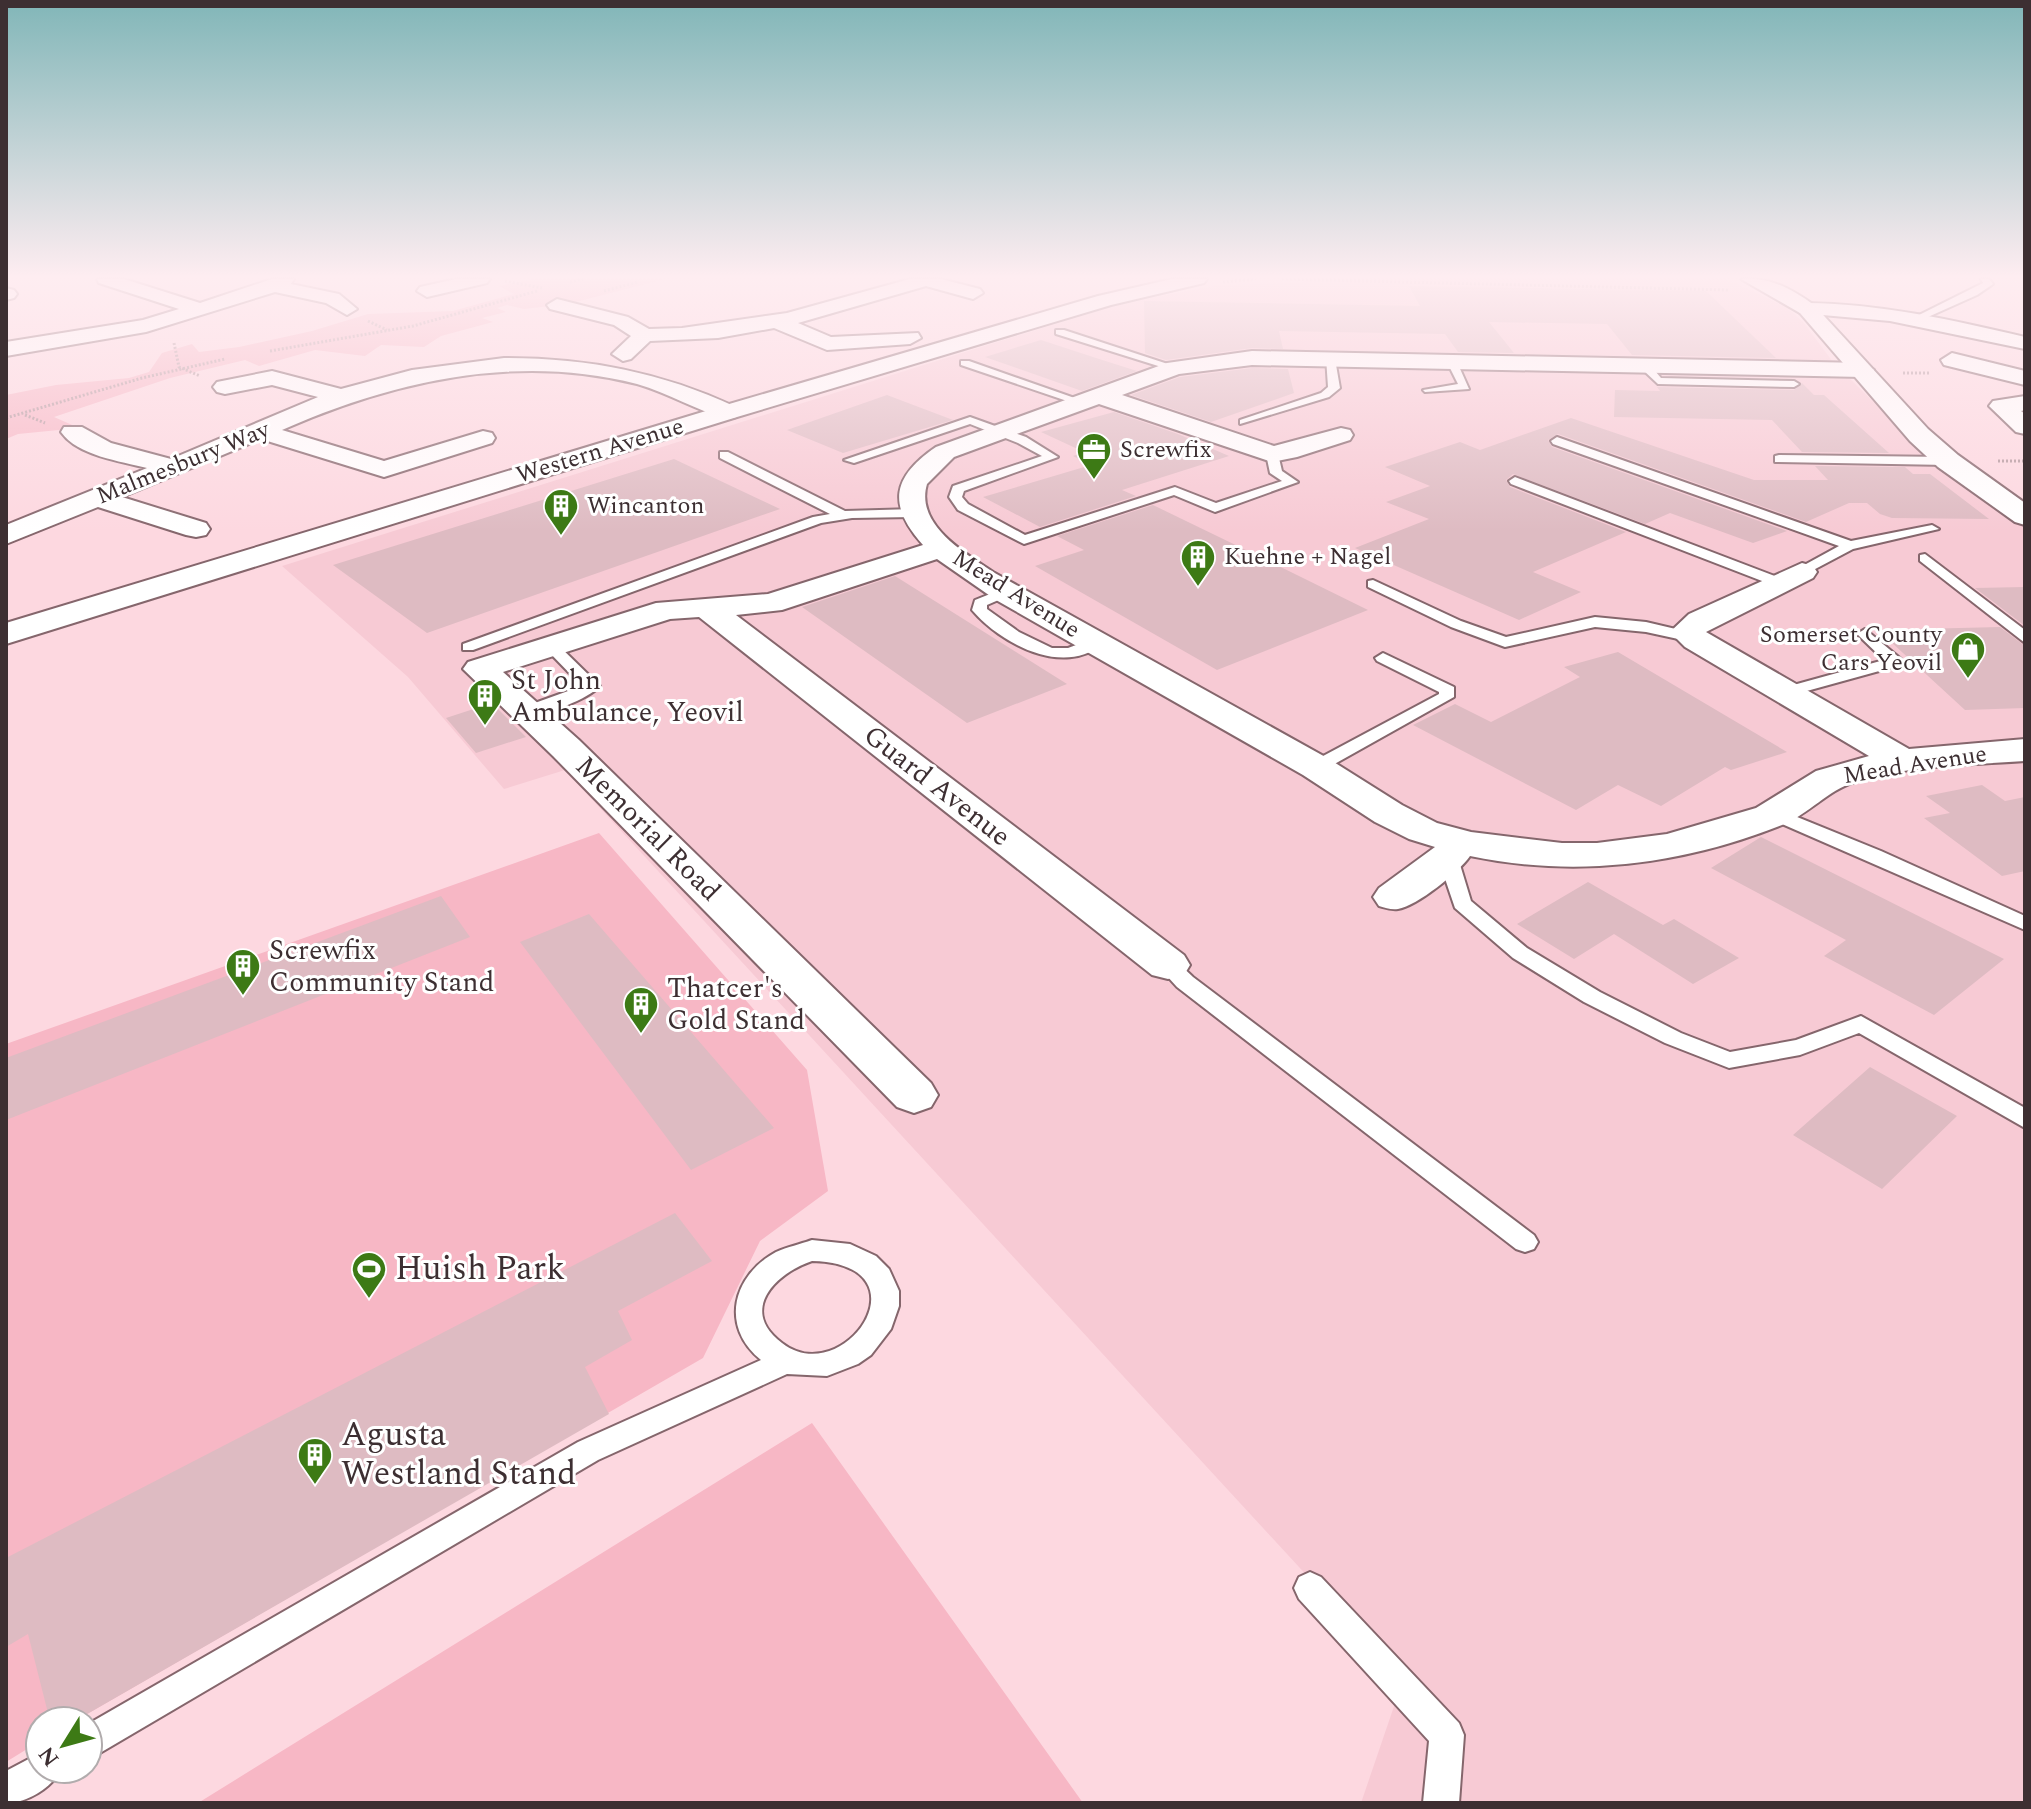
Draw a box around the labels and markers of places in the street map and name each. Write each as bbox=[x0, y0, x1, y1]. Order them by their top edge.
office icon: Screwfix bbox=[1075, 431, 1113, 481]
place label: Screwfix bbox=[1120, 432, 1212, 468]
building icon: Wincanton bbox=[542, 487, 580, 537]
place label: Wincanton bbox=[587, 488, 704, 524]
building icon: Kuehne + Nagel bbox=[1179, 538, 1217, 588]
place label: Kuehne + Nagel bbox=[1224, 539, 1391, 575]
place label: Somerset County Cars Yeovil bbox=[1760, 617, 1943, 681]
shop icon: Somerset County Cars Yeovil bbox=[1949, 630, 1987, 680]
place label: St John Ambulance, Yeovil bbox=[511, 659, 744, 734]
building icon: St John Ambulance, Yeovil bbox=[466, 677, 504, 727]
place label: Screwfix Community Stand bbox=[269, 929, 494, 1004]
building icon: Screwfix Community Stand bbox=[224, 947, 262, 997]
place label: Thatcer's Gold Stand bbox=[667, 967, 805, 1042]
building icon: Thatcer's Gold Stand bbox=[622, 985, 660, 1035]
place label: Huish Park bbox=[395, 1243, 565, 1295]
sports icon: Huish Park bbox=[350, 1250, 388, 1300]
place label: Agusta Westland Stand bbox=[341, 1409, 576, 1500]
building icon: Agusta Westland Stand bbox=[296, 1436, 334, 1486]

